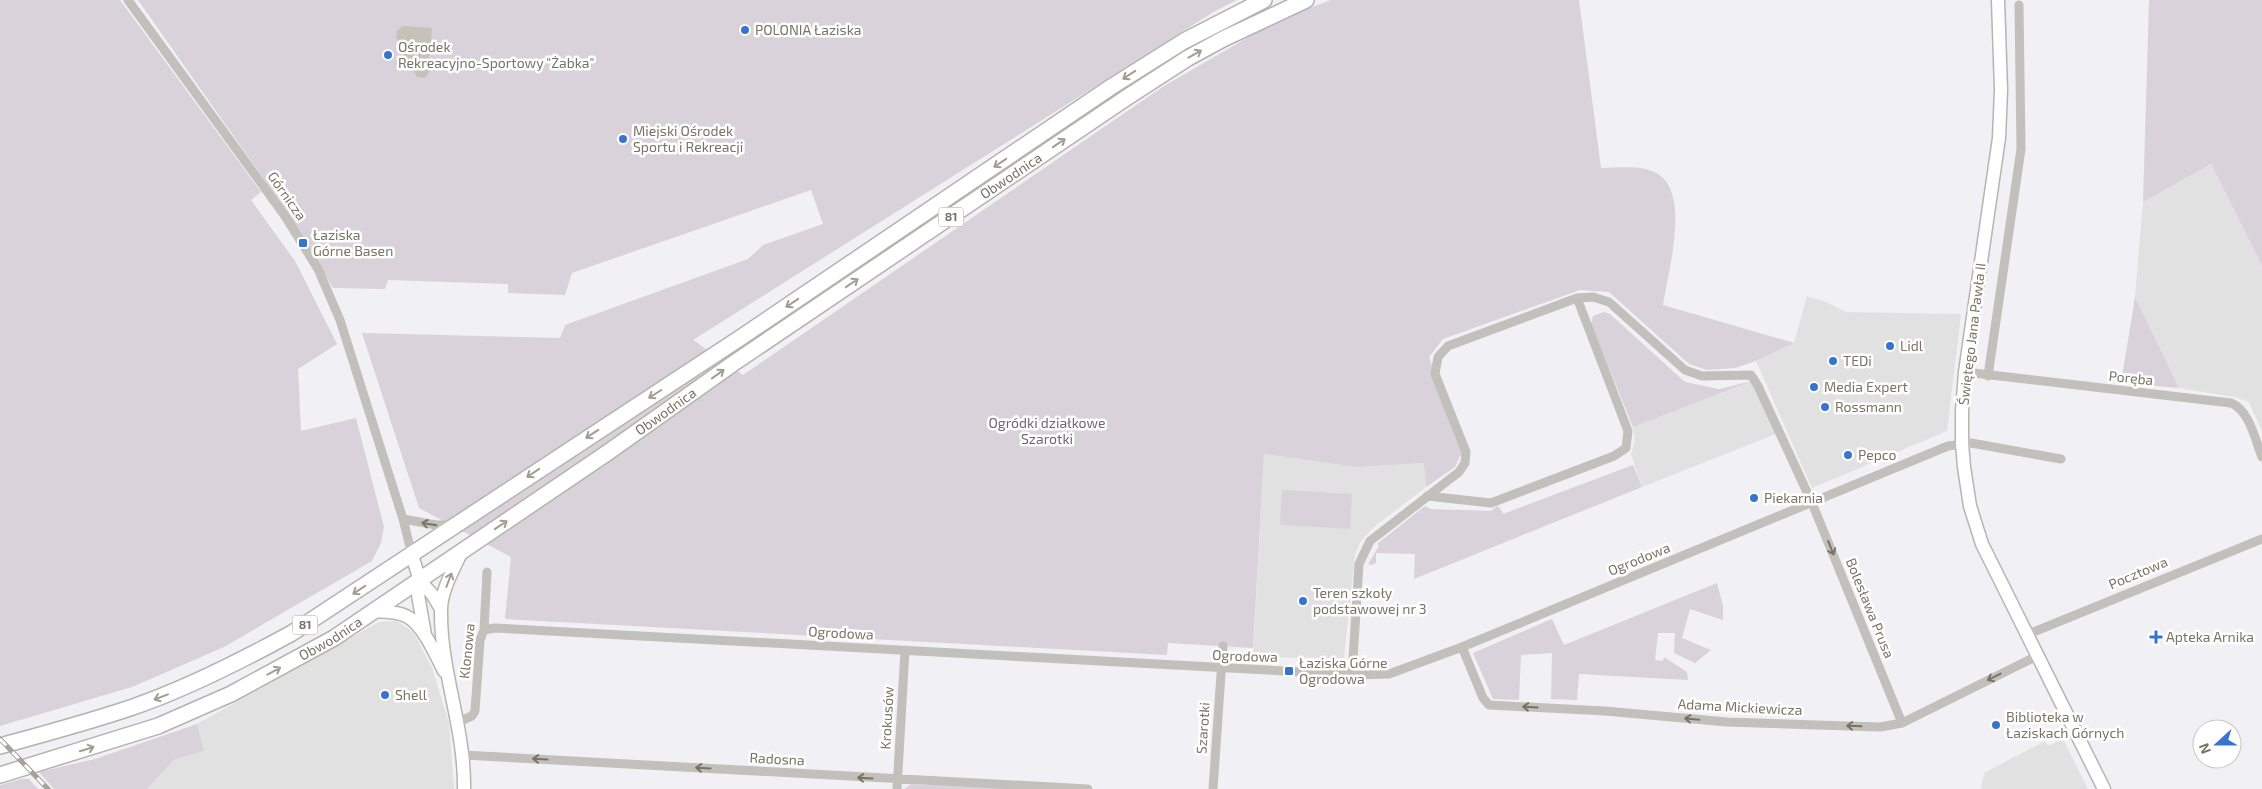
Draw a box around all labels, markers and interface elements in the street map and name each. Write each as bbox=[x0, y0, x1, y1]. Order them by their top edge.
place label: POLONIA Łaziska bbox=[755, 21, 861, 38]
marker: POLONIA Łaziska bbox=[739, 24, 751, 36]
place label: Ośrodek Rekreacyjno-Sportowy "Żabka" bbox=[398, 38, 594, 71]
marker: Ośrodek Rekreacyjno-Sportowy "Żabka" bbox=[382, 49, 394, 61]
one-way arrow bbox=[1188, 49, 1202, 59]
one-way arrow bbox=[1123, 70, 1137, 80]
place label: Miejski Ośrodek Sportu i Rekreacji bbox=[633, 122, 743, 155]
marker: Miejski Ośrodek Sportu i Rekreacji bbox=[617, 133, 629, 145]
one-way arrow bbox=[1052, 138, 1066, 148]
street label: Obwodnica bbox=[976, 149, 1045, 202]
one-way arrow bbox=[993, 158, 1007, 168]
street label: Górnicza bbox=[264, 168, 310, 223]
road number: 81 bbox=[938, 208, 964, 226]
place label: Łaziska Górne Basen bbox=[313, 226, 393, 259]
marker: Łaziska Górne Basen bbox=[297, 237, 309, 249]
street label: Świętego Jana Pawła II bbox=[1954, 262, 1989, 406]
one-way arrow bbox=[845, 278, 859, 288]
one-way arrow bbox=[786, 298, 800, 308]
place label: Lidl bbox=[1900, 337, 1924, 354]
marker: Lidl bbox=[1884, 340, 1896, 352]
place label: TEDi bbox=[1843, 352, 1872, 369]
marker: TEDi bbox=[1827, 355, 1839, 367]
street label: Poręba bbox=[2108, 367, 2154, 388]
one-way arrow bbox=[711, 369, 725, 379]
place label: Media Expert bbox=[1824, 378, 1908, 395]
marker: Media Expert bbox=[1808, 381, 1820, 393]
street label: Obwodnica bbox=[631, 384, 699, 438]
one-way arrow bbox=[649, 389, 663, 399]
place label: Rossmann bbox=[1835, 398, 1902, 415]
marker: Rossmann bbox=[1819, 401, 1831, 413]
park label: Ogródki działkowe Szarotki bbox=[988, 414, 1106, 447]
one-way arrow bbox=[585, 430, 599, 440]
place label: Pepco bbox=[1858, 446, 1897, 463]
marker: Pepco bbox=[1842, 449, 1854, 461]
one-way arrow bbox=[527, 468, 541, 478]
place label: Piekarnia bbox=[1764, 489, 1823, 506]
marker: Piekarnia bbox=[1748, 492, 1760, 504]
one-way arrow bbox=[421, 518, 437, 528]
one-way arrow bbox=[494, 520, 508, 530]
street label: Ogrodowa bbox=[1605, 538, 1672, 579]
one-way arrow bbox=[1826, 540, 1836, 555]
street label: Pocztowa bbox=[2106, 552, 2170, 593]
street label: Bolesława Prusa bbox=[1843, 555, 1898, 660]
one-way arrow bbox=[445, 573, 454, 588]
place label: Teren szkoły podstawowej nr 3 bbox=[1313, 584, 1427, 617]
one-way arrow bbox=[352, 585, 366, 595]
marker: Teren szkoły podstawowej nr 3 bbox=[1297, 595, 1309, 607]
street label: Obwodnica bbox=[296, 613, 365, 664]
road number: 81 bbox=[292, 616, 318, 634]
street label: Klonowa bbox=[455, 622, 478, 679]
street label: Ogrodowa bbox=[808, 622, 874, 643]
place label: Apteka Arnika bbox=[2166, 628, 2254, 645]
marker: Apteka Arnika bbox=[2150, 631, 2162, 643]
street label: Ogrodowa bbox=[1212, 646, 1278, 665]
place label: Łaziska Górne Ogrodowa bbox=[1299, 654, 1388, 687]
marker: Łaziska Górne Ogrodowa bbox=[1283, 665, 1295, 677]
one-way arrow bbox=[266, 666, 281, 675]
one-way arrow bbox=[1987, 673, 2002, 683]
street label: Krokusów bbox=[876, 685, 897, 750]
place label: Shell bbox=[395, 686, 428, 703]
marker: Shell bbox=[379, 689, 391, 701]
one-way arrow bbox=[153, 693, 168, 702]
street label: Adama Mickiewicza bbox=[1677, 695, 1803, 718]
street label: Szarotki bbox=[1192, 701, 1213, 754]
one-way arrow bbox=[1522, 703, 1538, 712]
place label: Biblioteka w Łaziskach Górnych bbox=[2006, 708, 2124, 741]
one-way arrow bbox=[1684, 714, 1700, 724]
marker: Biblioteka w Łaziskach Górnych bbox=[1990, 719, 2002, 731]
north arrow bbox=[2192, 719, 2242, 769]
one-way arrow bbox=[1846, 721, 1862, 731]
text: N bbox=[2195, 741, 2214, 757]
one-way arrow bbox=[79, 744, 95, 754]
street label: Radosna bbox=[749, 749, 805, 768]
one-way arrow bbox=[533, 754, 549, 763]
one-way arrow bbox=[695, 764, 711, 773]
one-way arrow bbox=[857, 773, 873, 782]

